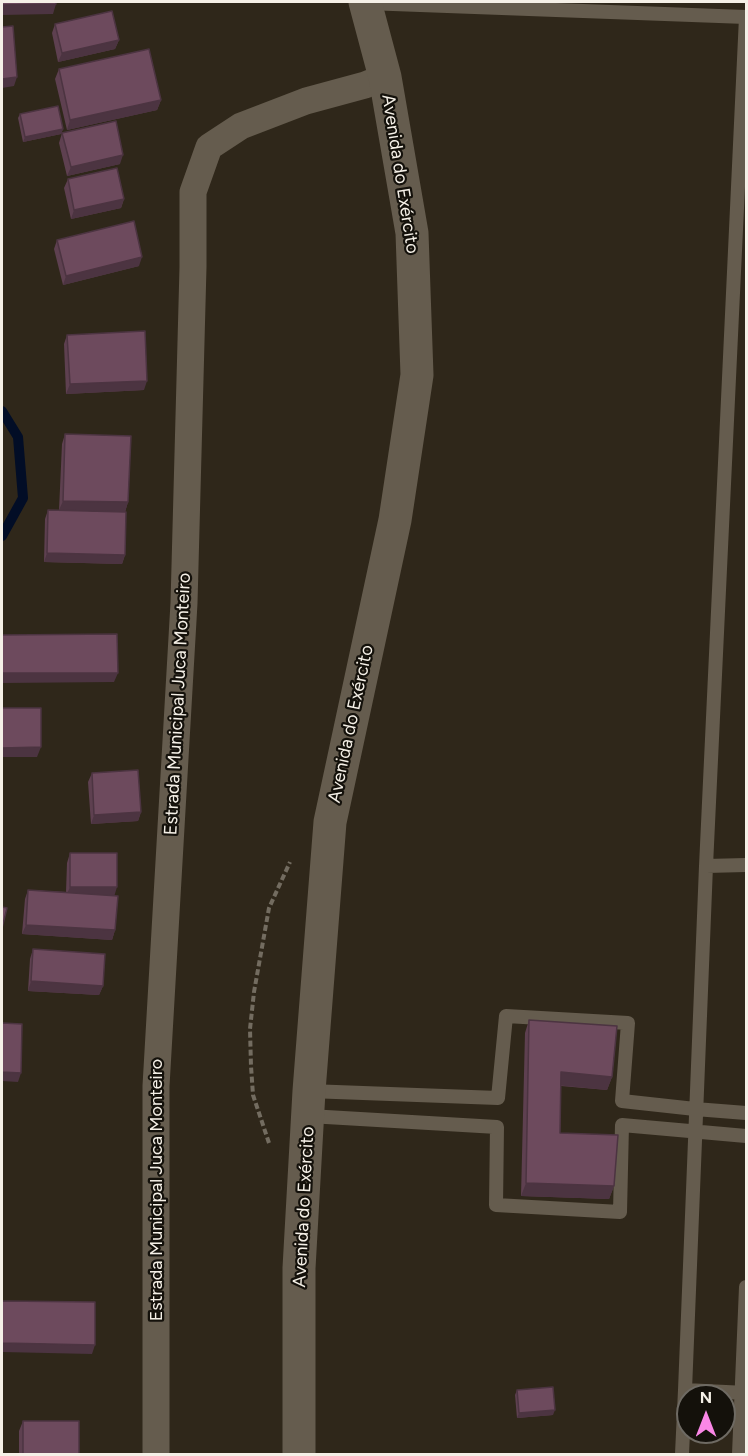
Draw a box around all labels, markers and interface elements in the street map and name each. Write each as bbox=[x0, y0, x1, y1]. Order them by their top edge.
street label: Avenida do Exército bbox=[377, 93, 423, 255]
street label: Estrada Municipal Juca Monteiro bbox=[160, 572, 196, 836]
street label: Avenida do Exército bbox=[324, 643, 378, 805]
street label: Estrada Municipal Juca Monteiro bbox=[146, 1059, 168, 1321]
street label: Avenida do Exército bbox=[289, 1126, 319, 1288]
north arrow bbox=[676, 1384, 736, 1444]
text: N bbox=[700, 1388, 712, 1407]

